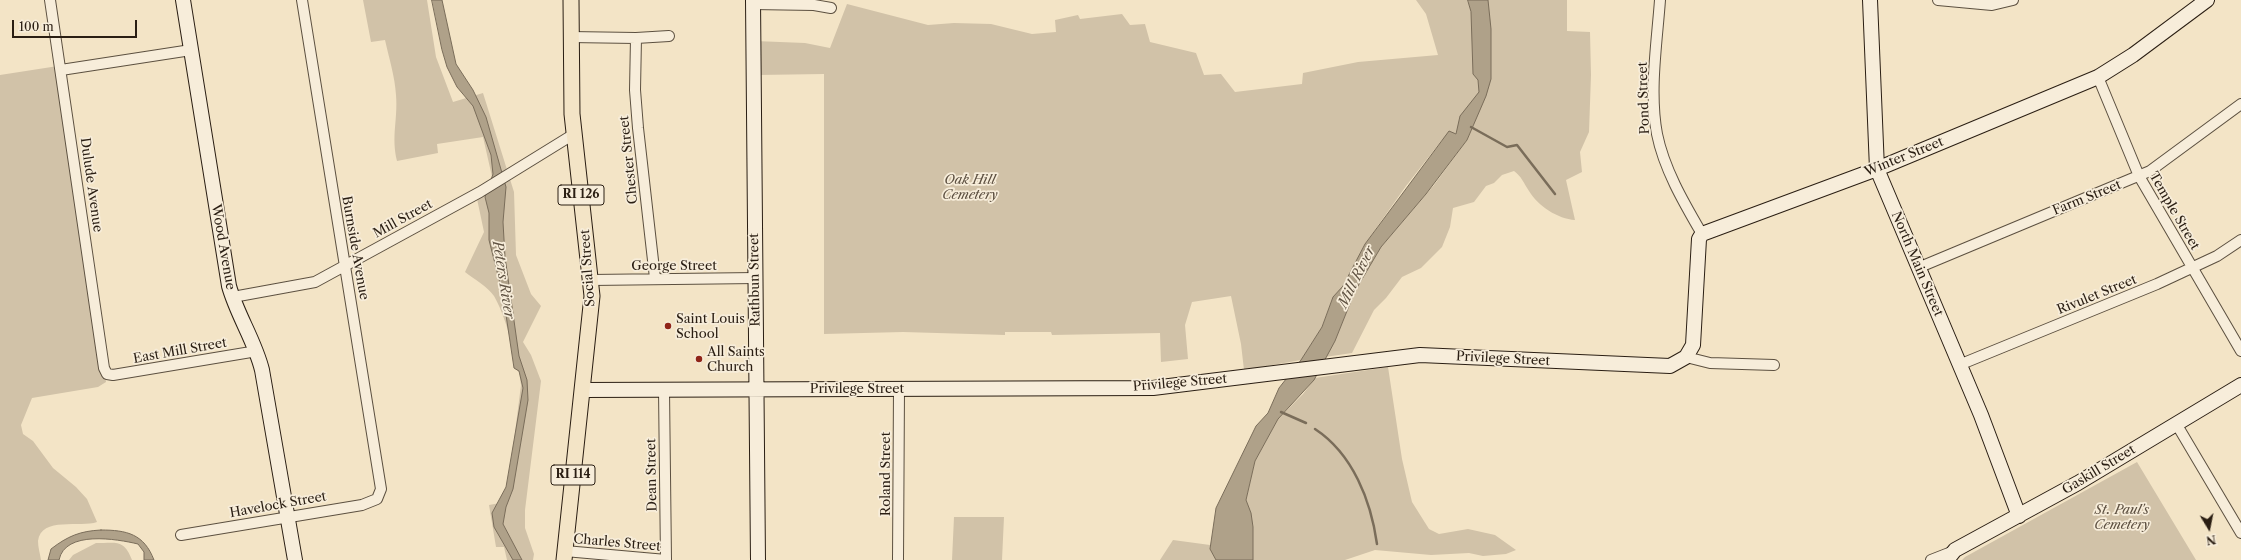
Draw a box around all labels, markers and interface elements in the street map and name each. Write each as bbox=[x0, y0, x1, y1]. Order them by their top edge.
scale bar bbox=[14, 12, 139, 38]
text: 100 m bbox=[19, 19, 54, 34]
street label: Pond Street bbox=[1635, 61, 1653, 135]
street label: Chester Street bbox=[617, 115, 641, 205]
street label: Winter Street bbox=[1862, 134, 1946, 180]
street label: Dulude Avenue bbox=[77, 137, 105, 233]
street label: Temple Street bbox=[2145, 169, 2203, 253]
park label: Oak Hill Cemetery bbox=[942, 172, 998, 203]
street label: Farm Street bbox=[2050, 177, 2124, 219]
road number: RI 126 bbox=[558, 185, 604, 205]
street label: Burnside Avenue bbox=[338, 195, 372, 301]
street label: Mill Street bbox=[371, 196, 435, 242]
street label: Wood Avenue bbox=[208, 203, 238, 291]
street label: North Main Street bbox=[1888, 209, 1946, 319]
street label: Social Street bbox=[578, 229, 598, 307]
street label: Rathbun Street bbox=[746, 233, 764, 327]
water label: Peters River bbox=[489, 240, 517, 320]
water label: Mill River bbox=[1335, 243, 1379, 311]
street label: George Street bbox=[631, 258, 717, 274]
street label: Rivulet Street bbox=[2055, 272, 2139, 318]
place label: Saint Louis School bbox=[676, 311, 745, 342]
marker: Saint Louis School bbox=[663, 321, 673, 331]
street label: East Mill Street bbox=[132, 335, 228, 367]
place label: All Saints Church bbox=[707, 344, 765, 375]
street label: Privilege Street bbox=[1455, 349, 1551, 369]
marker: All Saints Church bbox=[694, 354, 704, 364]
street label: Privilege Street bbox=[1132, 371, 1228, 395]
street label: Privilege Street bbox=[810, 381, 904, 397]
street label: Roland Street bbox=[878, 432, 894, 516]
street label: Dean Street bbox=[644, 438, 660, 512]
street label: Gaskill Street bbox=[2060, 442, 2138, 498]
road number: RI 114 bbox=[551, 465, 595, 485]
street label: Havelock Street bbox=[228, 489, 328, 521]
park label: St. Paul's Cemetery bbox=[2094, 502, 2150, 533]
north arrow bbox=[2189, 508, 2229, 548]
street label: Charles Street bbox=[573, 531, 661, 555]
text: N bbox=[2205, 532, 2217, 548]

